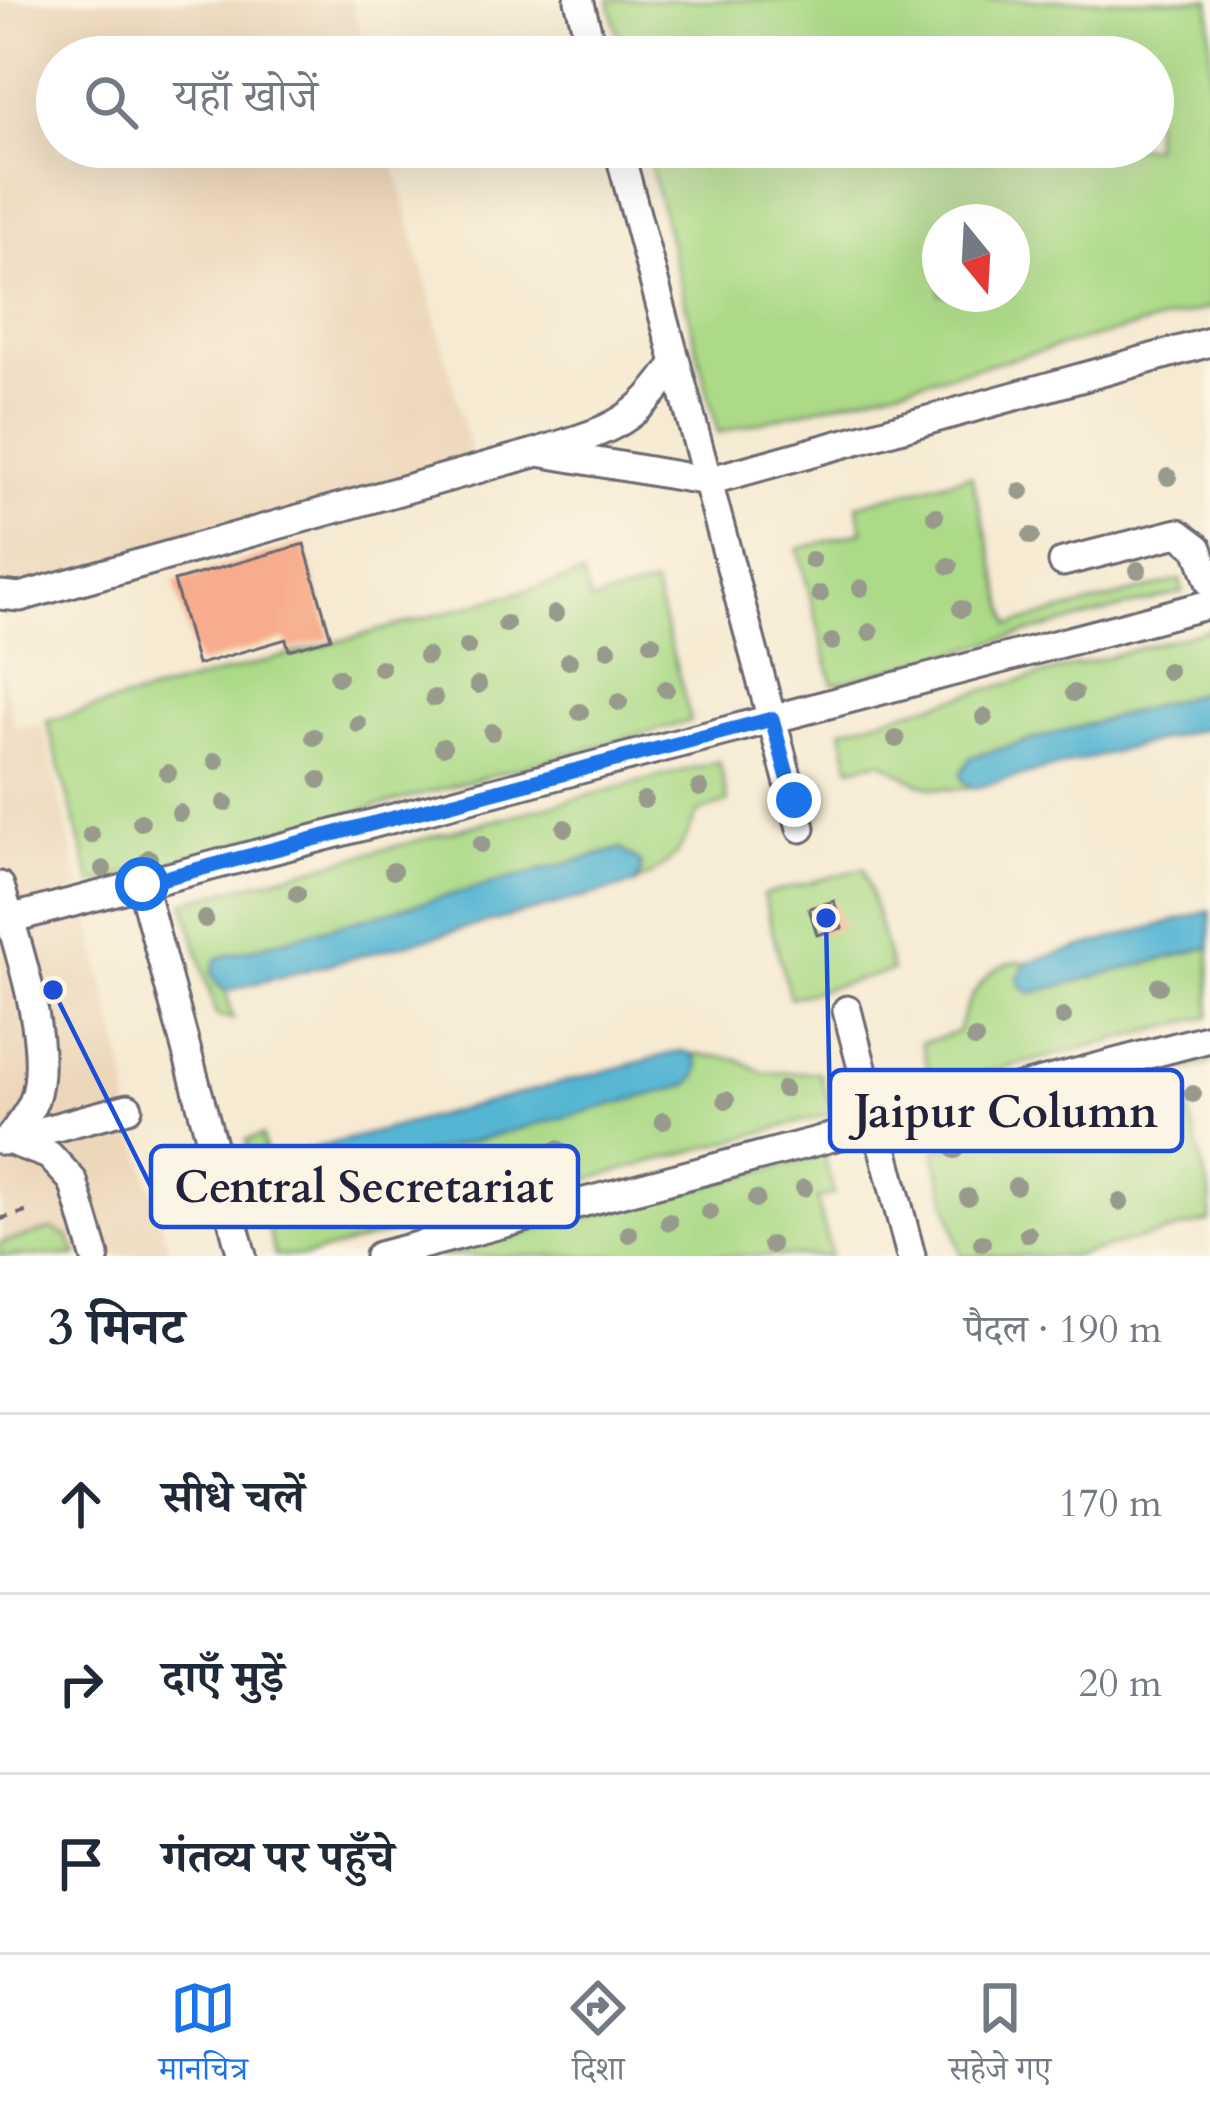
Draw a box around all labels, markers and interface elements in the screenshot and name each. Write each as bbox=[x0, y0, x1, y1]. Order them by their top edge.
search box bbox=[36, 36, 1174, 168]
text: यहाँ खोजें bbox=[174, 66, 318, 127]
icon: search bbox=[78, 69, 144, 135]
north arrow bbox=[922, 204, 1030, 312]
route end bbox=[767, 773, 821, 827]
route start bbox=[115, 857, 169, 911]
callout: Jaipur Column bbox=[830, 1070, 1182, 1151]
text: Jaipur Column bbox=[848, 1082, 1158, 1143]
callout: Central Secretariat bbox=[151, 1146, 578, 1227]
text: Central Secretariat bbox=[174, 1157, 554, 1218]
text: 3 मिनट bbox=[48, 1293, 184, 1363]
text: पैदल · 190 m bbox=[964, 1303, 1162, 1356]
text: सीधे चलें bbox=[162, 1467, 305, 1528]
icon: ahead bbox=[48, 1471, 114, 1537]
text: 170 m bbox=[1059, 1477, 1162, 1530]
text: दाएँ मुड़ें bbox=[162, 1647, 284, 1708]
icon: right bbox=[48, 1651, 114, 1717]
text: 20 m bbox=[1079, 1657, 1162, 1710]
text: गंतव्य पर पहुँचे bbox=[162, 1827, 394, 1888]
icon: arrive bbox=[48, 1831, 114, 1897]
tab: मानचित्र bbox=[159, 1975, 248, 2101]
tab: दिशा bbox=[565, 1975, 631, 2101]
tab: सहेजे गए bbox=[949, 1975, 1051, 2101]

